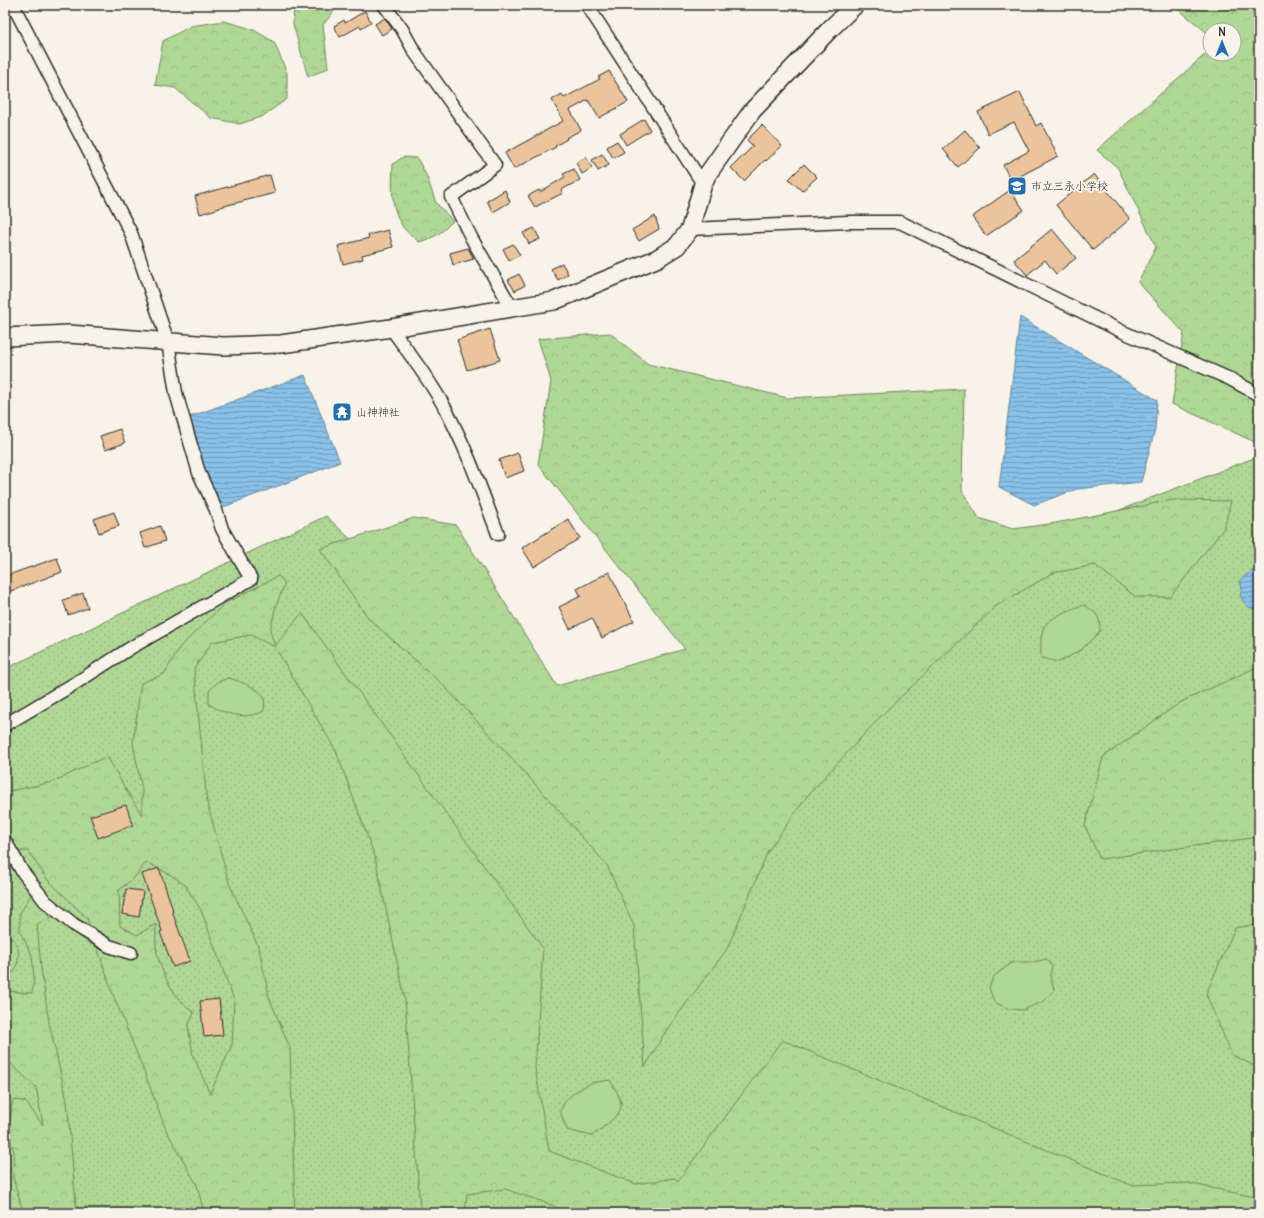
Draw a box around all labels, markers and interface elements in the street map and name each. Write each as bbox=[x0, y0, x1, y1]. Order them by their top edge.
north arrow bbox=[1202, 22, 1242, 62]
text: N bbox=[1218, 25, 1226, 39]
school or university icon: 市立三永小学校 bbox=[1006, 175, 1028, 197]
place label: 市立三永小学校 bbox=[1031, 179, 1108, 193]
temple icon: 山神神社 bbox=[331, 401, 353, 423]
place label: 山神神社 bbox=[356, 405, 400, 419]

